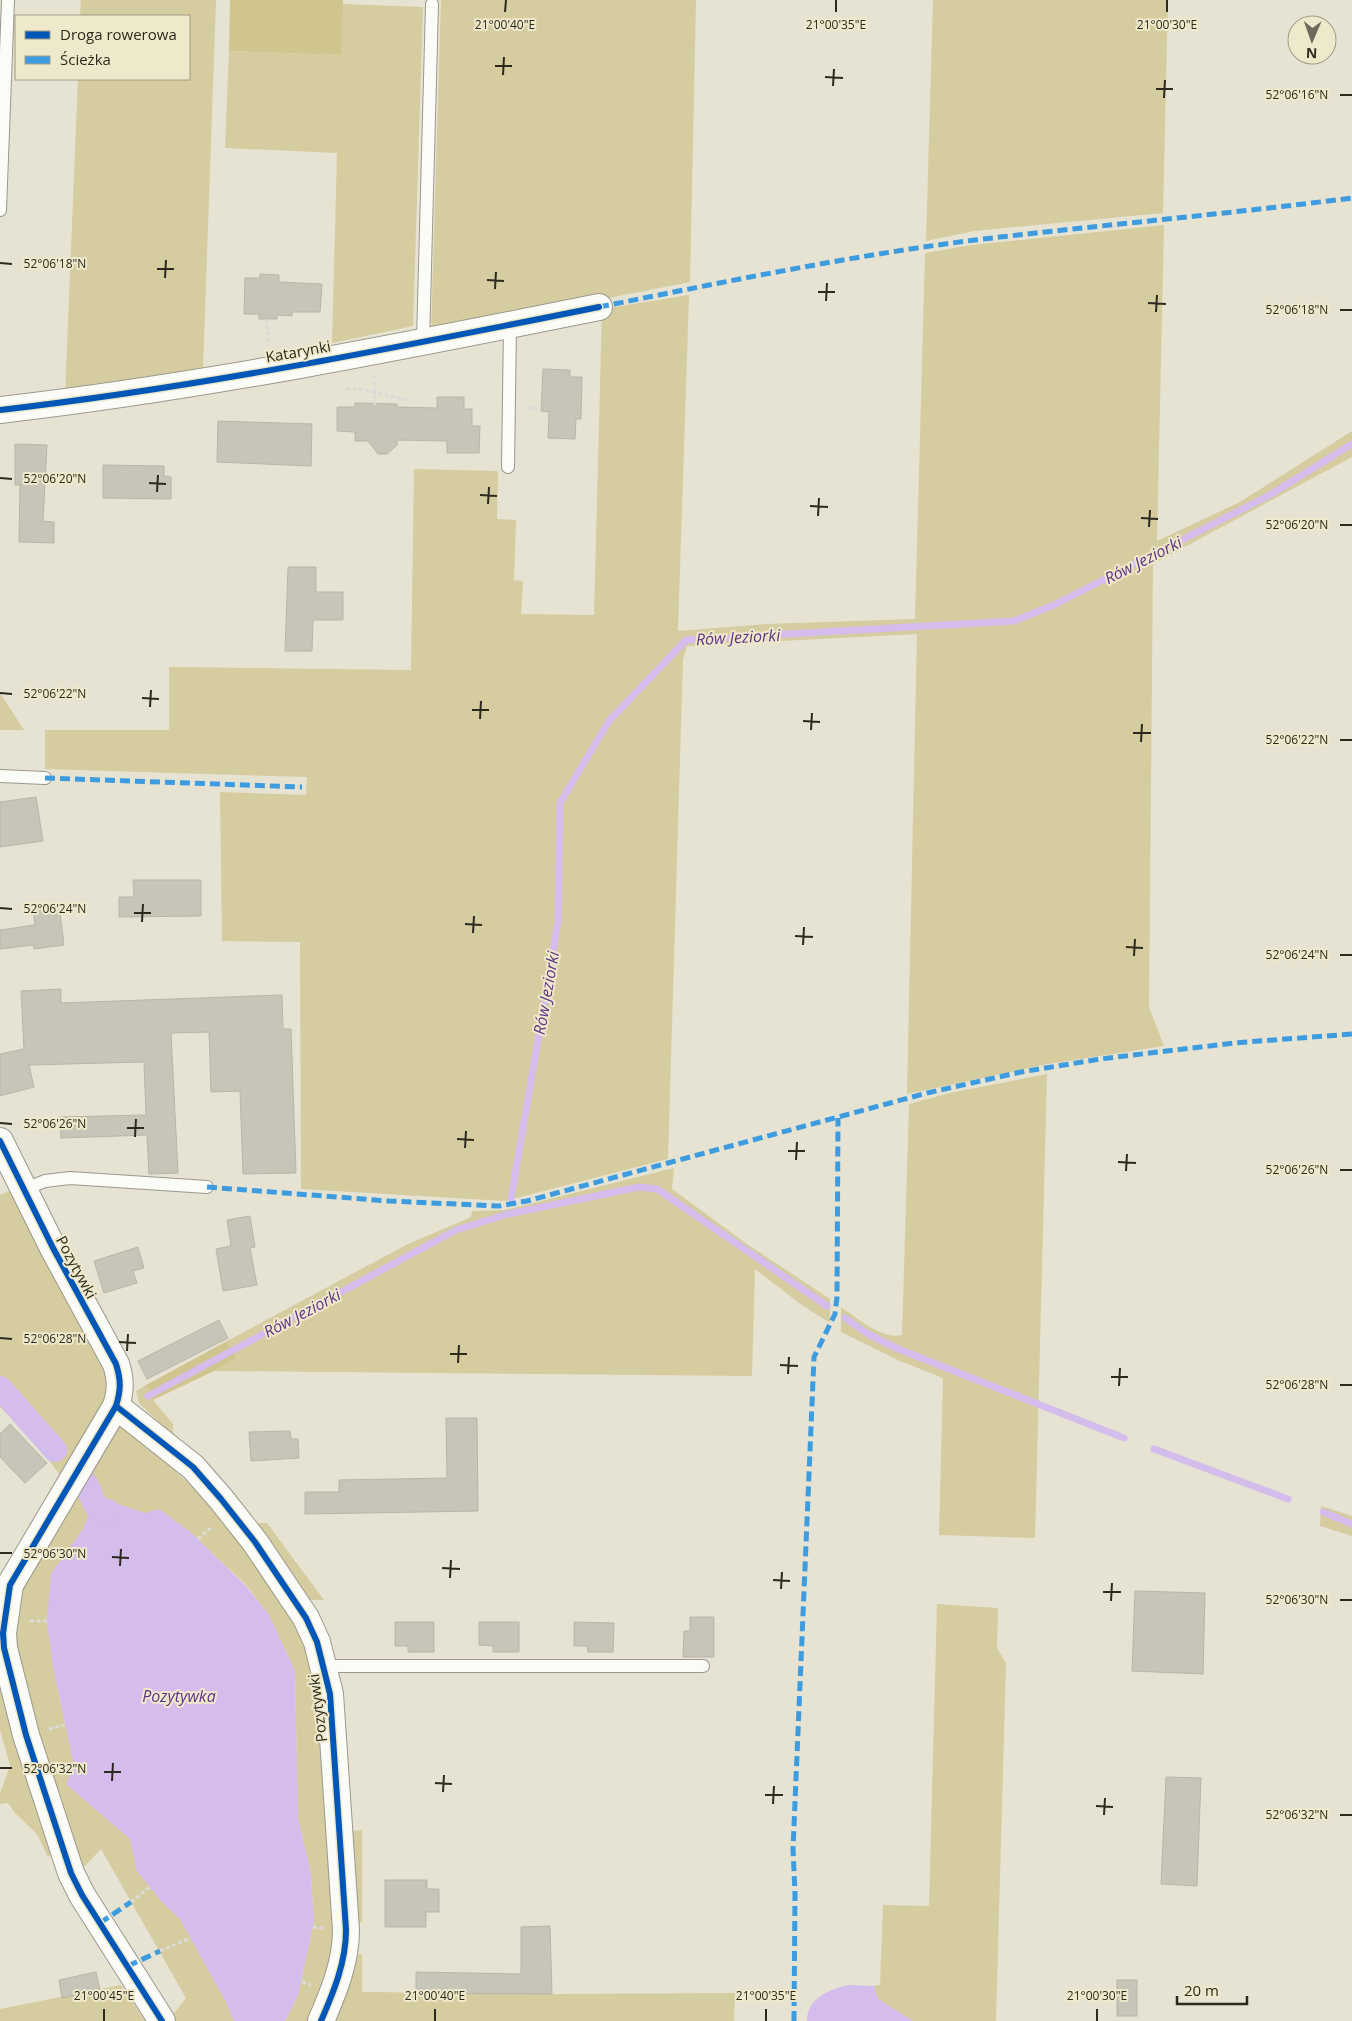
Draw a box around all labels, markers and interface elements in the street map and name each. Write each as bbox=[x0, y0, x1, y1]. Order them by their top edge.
legend bbox=[15, 15, 190, 80]
north arrow bbox=[1287, 15, 1337, 65]
text: 21°00'40"E bbox=[475, 16, 535, 33]
text: 21°00'35"E bbox=[806, 16, 866, 33]
text: 21°00'30"E bbox=[1137, 16, 1197, 33]
text: Droga rowerowa bbox=[60, 24, 177, 44]
text: N bbox=[1306, 44, 1318, 63]
text: Ścieżka bbox=[60, 49, 111, 69]
text: 52°06'16"N bbox=[1266, 86, 1328, 103]
text: 52°06'18"N bbox=[24, 255, 86, 272]
text: 52°06'18"N bbox=[1266, 301, 1328, 318]
street label: Katarynki bbox=[264, 335, 332, 367]
text: 52°06'20"N bbox=[24, 470, 86, 487]
text: 52°06'20"N bbox=[1266, 516, 1328, 533]
water label: Rów Jeziorki bbox=[1100, 531, 1186, 589]
water label: Rów Jeziorki bbox=[695, 624, 782, 650]
text: 52°06'22"N bbox=[24, 685, 86, 702]
text: 52°06'22"N bbox=[1266, 731, 1328, 748]
text: 52°06'24"N bbox=[24, 900, 86, 917]
text: 52°06'24"N bbox=[1266, 946, 1328, 963]
water label: Rów Jeziorki bbox=[528, 949, 564, 1036]
text: 52°06'26"N bbox=[24, 1115, 86, 1132]
text: 52°06'26"N bbox=[1266, 1161, 1328, 1178]
street label: Pozytywki bbox=[52, 1232, 102, 1302]
water label: Rów Jeziorki bbox=[260, 1283, 345, 1343]
text: 52°06'28"N bbox=[24, 1330, 86, 1347]
text: 52°06'28"N bbox=[1266, 1376, 1328, 1393]
text: 52°06'30"N bbox=[24, 1545, 86, 1562]
text: 52°06'30"N bbox=[1266, 1591, 1328, 1608]
street label: Pozytywki bbox=[303, 1673, 331, 1743]
water label: Pozytywka bbox=[142, 1685, 216, 1707]
text: 52°06'32"N bbox=[24, 1760, 86, 1777]
text: 52°06'32"N bbox=[1266, 1806, 1328, 1823]
scale bar bbox=[1177, 1974, 1247, 2006]
text: 20 m bbox=[1184, 1980, 1219, 2000]
text: 21°00'45"E bbox=[74, 1987, 134, 2004]
text: 21°00'40"E bbox=[405, 1987, 465, 2004]
text: 21°00'35"E bbox=[736, 1987, 796, 2004]
text: 21°00'30"E bbox=[1067, 1987, 1127, 2004]

